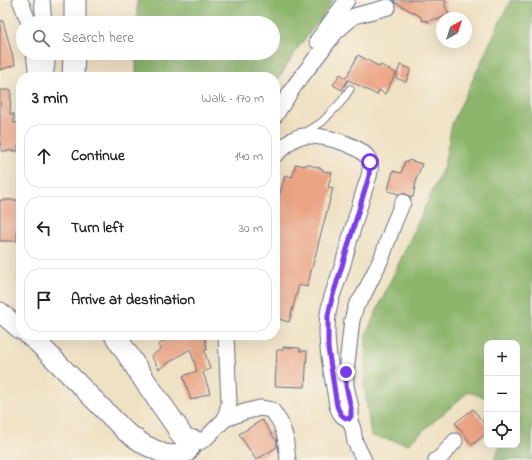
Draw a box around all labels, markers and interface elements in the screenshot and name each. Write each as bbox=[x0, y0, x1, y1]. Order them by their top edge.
north arrow bbox=[436, 12, 472, 48]
search box bbox=[16, 16, 280, 60]
icon: search bbox=[30, 27, 52, 49]
text: Search here bbox=[62, 27, 134, 49]
text: 3 min bbox=[32, 86, 68, 111]
text: Walk · 170 m bbox=[201, 89, 264, 108]
icon: ahead bbox=[33, 145, 55, 167]
text: Continue bbox=[71, 145, 125, 167]
text: 140 m bbox=[235, 147, 263, 166]
route start bbox=[361, 153, 379, 171]
icon: left bbox=[33, 217, 55, 239]
text: Turn left bbox=[71, 217, 124, 239]
text: 30 m bbox=[239, 219, 263, 238]
icon: arrive bbox=[33, 289, 55, 311]
text: Arrive at destination bbox=[71, 289, 195, 311]
map controls bbox=[484, 340, 520, 448]
button: + bbox=[484, 340, 520, 376]
route end bbox=[337, 363, 355, 381]
button: − bbox=[484, 376, 520, 412]
button: locate bbox=[484, 412, 520, 448]

